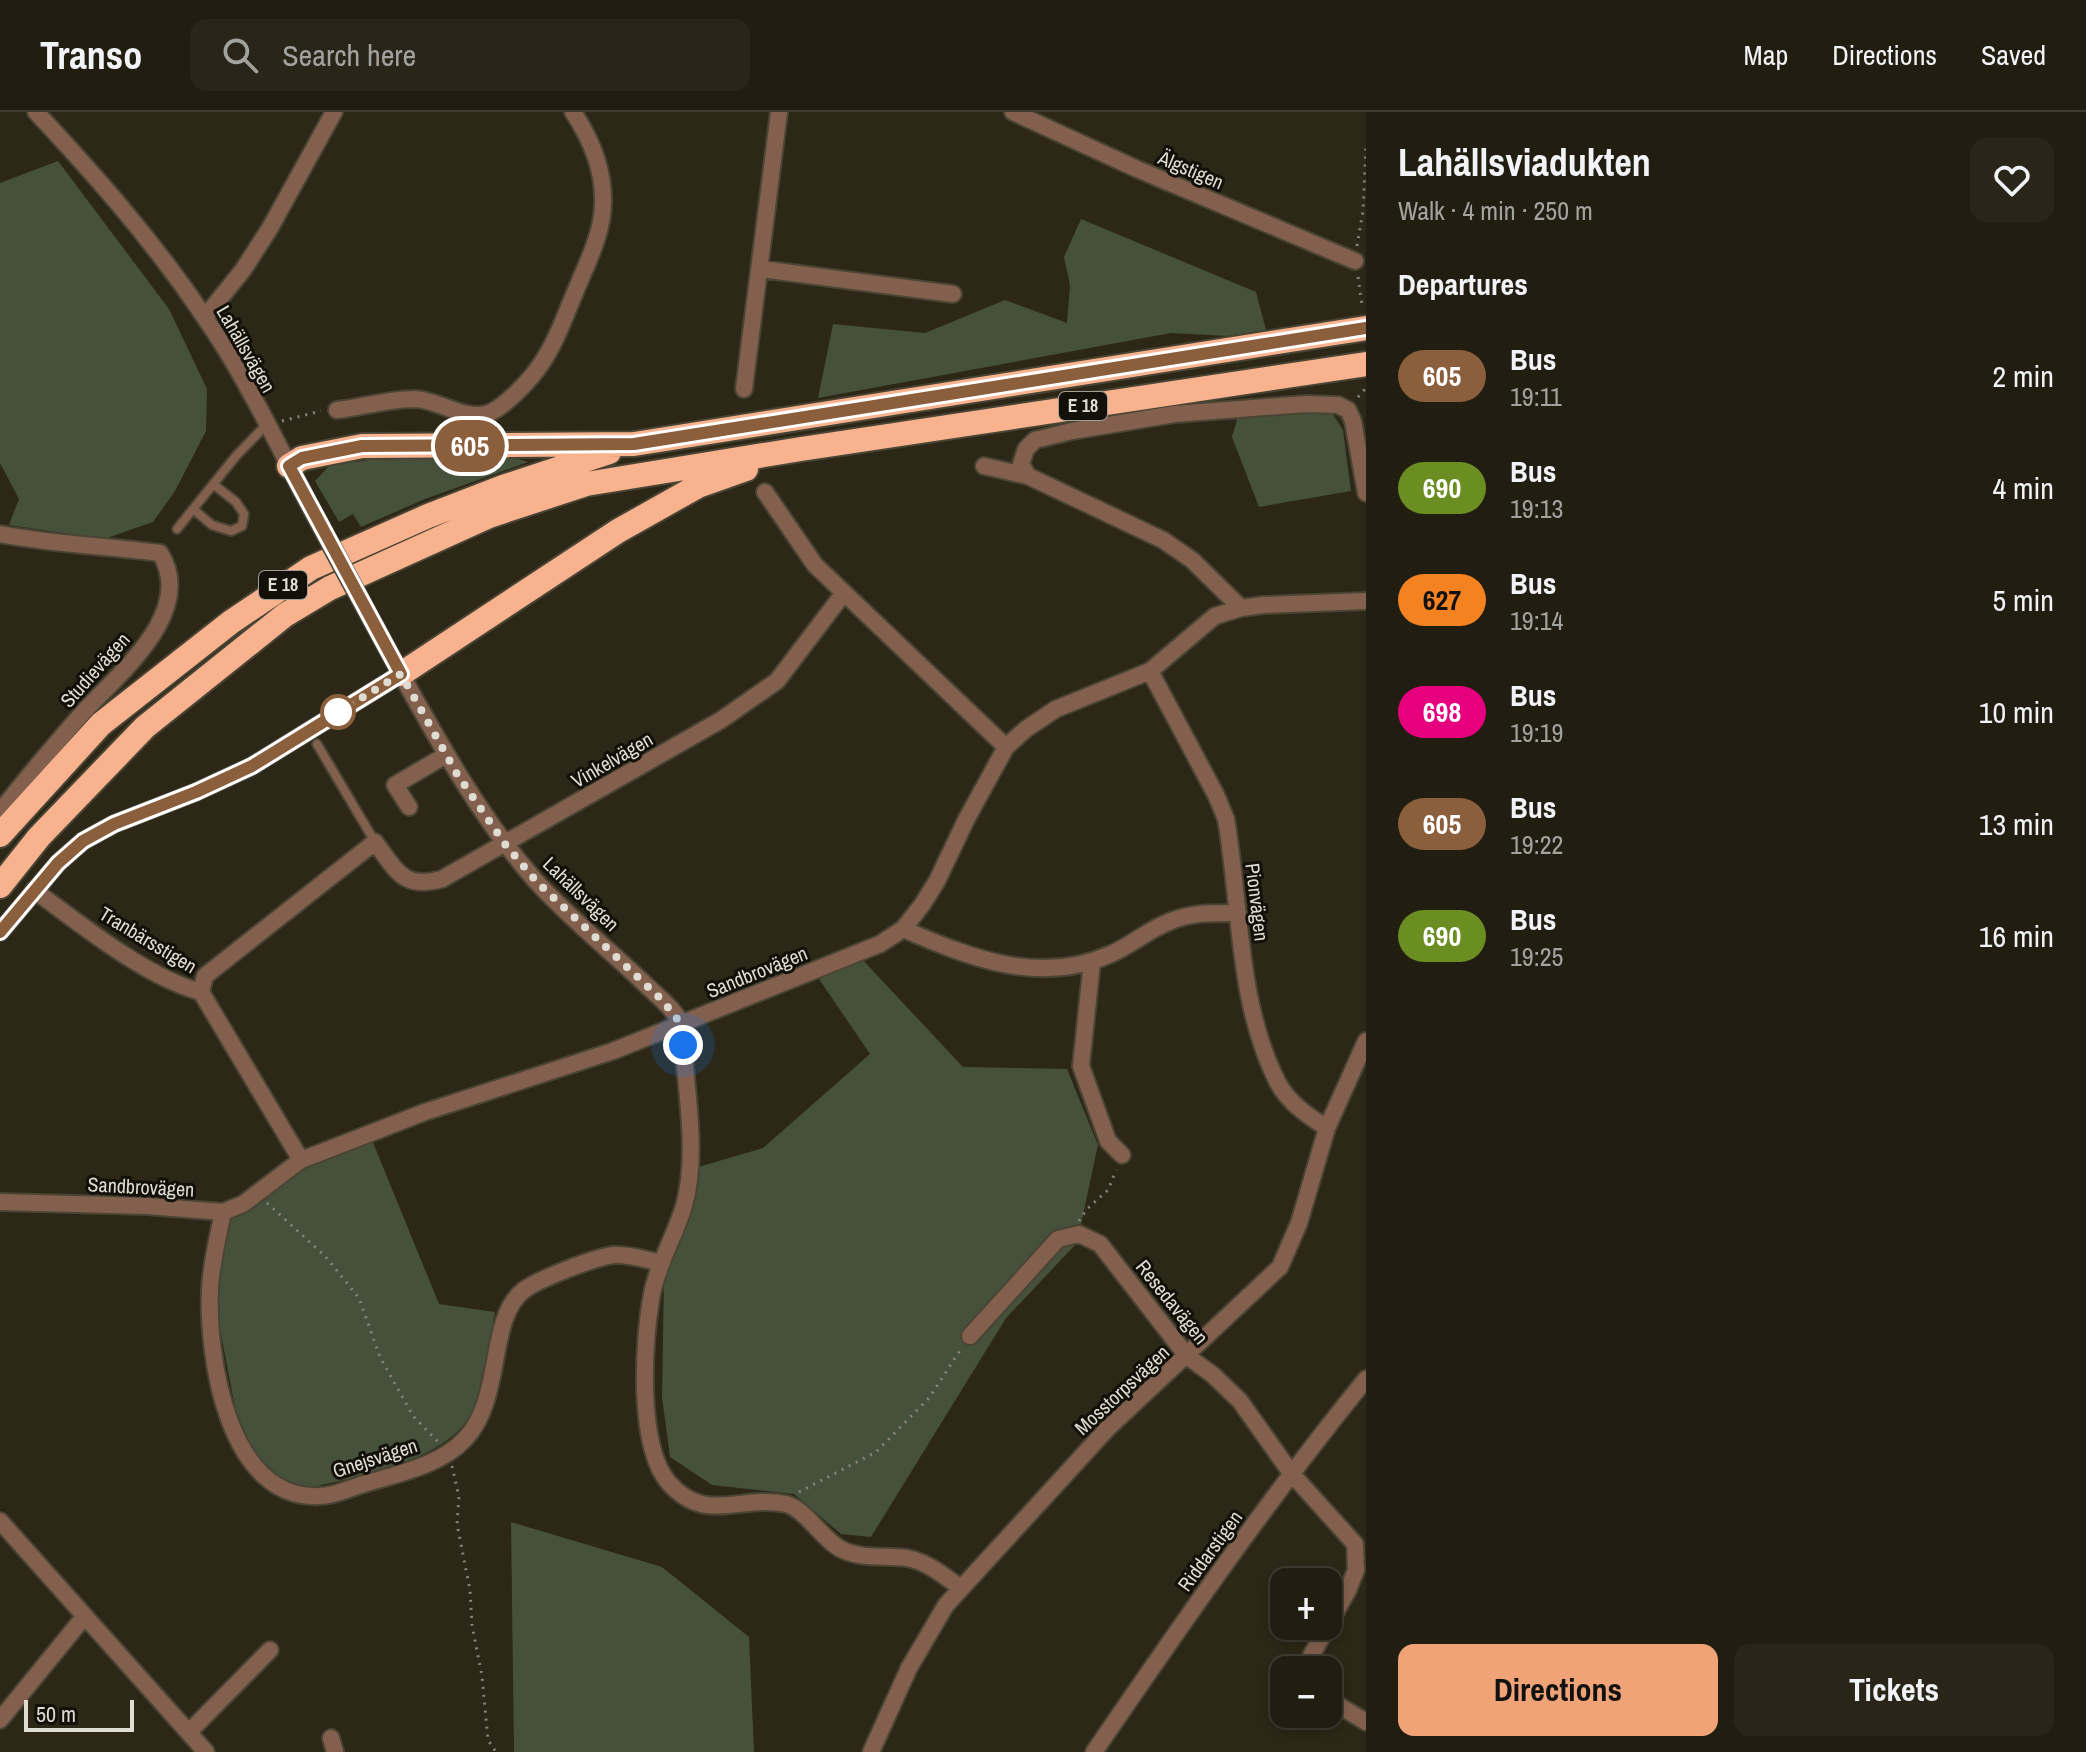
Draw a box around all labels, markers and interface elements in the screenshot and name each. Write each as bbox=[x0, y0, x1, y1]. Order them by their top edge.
search box bbox=[190, 19, 750, 91]
text: Transo bbox=[40, 30, 142, 81]
icon: search bbox=[218, 33, 262, 77]
text: Search here bbox=[282, 35, 416, 75]
text: Map bbox=[1744, 36, 1788, 74]
text: Directions bbox=[1832, 36, 1937, 74]
text: Saved bbox=[1981, 36, 2046, 74]
text: Lahällsviadukten bbox=[1398, 137, 1651, 188]
button: heart bbox=[1970, 138, 2054, 222]
street label: Älgstigen bbox=[1154, 143, 1228, 195]
text: Walk · 4 min · 250 m bbox=[1398, 193, 1593, 228]
text: Departures bbox=[1398, 264, 1528, 304]
street label: Lahällsvägen bbox=[211, 300, 282, 397]
text: Bus bbox=[1510, 339, 1556, 379]
text: 2 min bbox=[1992, 356, 2054, 396]
text: 605 bbox=[1423, 357, 1461, 395]
text: 19:11 bbox=[1510, 379, 1562, 414]
road number: E 18 bbox=[1059, 392, 1107, 420]
line badge: 605 bbox=[424, 420, 516, 472]
text: 605 bbox=[451, 427, 489, 465]
text: Bus bbox=[1510, 451, 1556, 491]
text: 4 min bbox=[1992, 468, 2054, 508]
text: 690 bbox=[1423, 469, 1461, 507]
text: 19:13 bbox=[1510, 491, 1563, 526]
text: Bus bbox=[1510, 563, 1556, 603]
road number: E 18 bbox=[259, 571, 307, 599]
text: 5 min bbox=[1992, 580, 2054, 620]
text: 627 bbox=[1423, 581, 1461, 619]
text: 19:14 bbox=[1510, 603, 1563, 638]
street label: Studievägen bbox=[54, 626, 135, 713]
text: Bus bbox=[1510, 675, 1556, 715]
text: 10 min bbox=[1979, 692, 2054, 732]
text: 698 bbox=[1423, 693, 1461, 731]
unlabelled marker bbox=[321, 695, 355, 729]
text: 19:19 bbox=[1510, 715, 1563, 750]
street label: Vinkelvägen bbox=[566, 725, 657, 794]
text: Bus bbox=[1510, 787, 1556, 827]
text: 13 min bbox=[1979, 804, 2054, 844]
text: 605 bbox=[1423, 805, 1461, 843]
text: 19:22 bbox=[1510, 827, 1563, 862]
street label: Lahällsvägen bbox=[537, 850, 625, 937]
street label: Pionvägen bbox=[1239, 861, 1276, 943]
text: Bus bbox=[1510, 899, 1556, 939]
street label: Tranbärsstigen bbox=[94, 900, 202, 979]
text: 16 min bbox=[1979, 916, 2054, 956]
text: 690 bbox=[1423, 917, 1461, 955]
street label: Sandbrovägen bbox=[702, 939, 811, 1004]
text: 19:25 bbox=[1510, 939, 1563, 974]
your location bbox=[663, 1025, 703, 1065]
street label: Sandbrovägen bbox=[87, 1170, 195, 1203]
street label: Resedavägen bbox=[1130, 1254, 1215, 1350]
street label: Mosstorpsvägen bbox=[1068, 1339, 1175, 1441]
street label: Gnejsvägen bbox=[329, 1431, 421, 1484]
street label: Riddarstigen bbox=[1171, 1505, 1248, 1597]
map controls bbox=[1270, 1568, 1342, 1728]
button: + bbox=[1270, 1568, 1342, 1640]
button: Directions bbox=[1398, 1644, 1718, 1736]
button: Tickets bbox=[1734, 1644, 2054, 1736]
button: − bbox=[1270, 1656, 1342, 1728]
scale bar bbox=[24, 1696, 134, 1732]
text: 50 m bbox=[36, 1699, 76, 1729]

